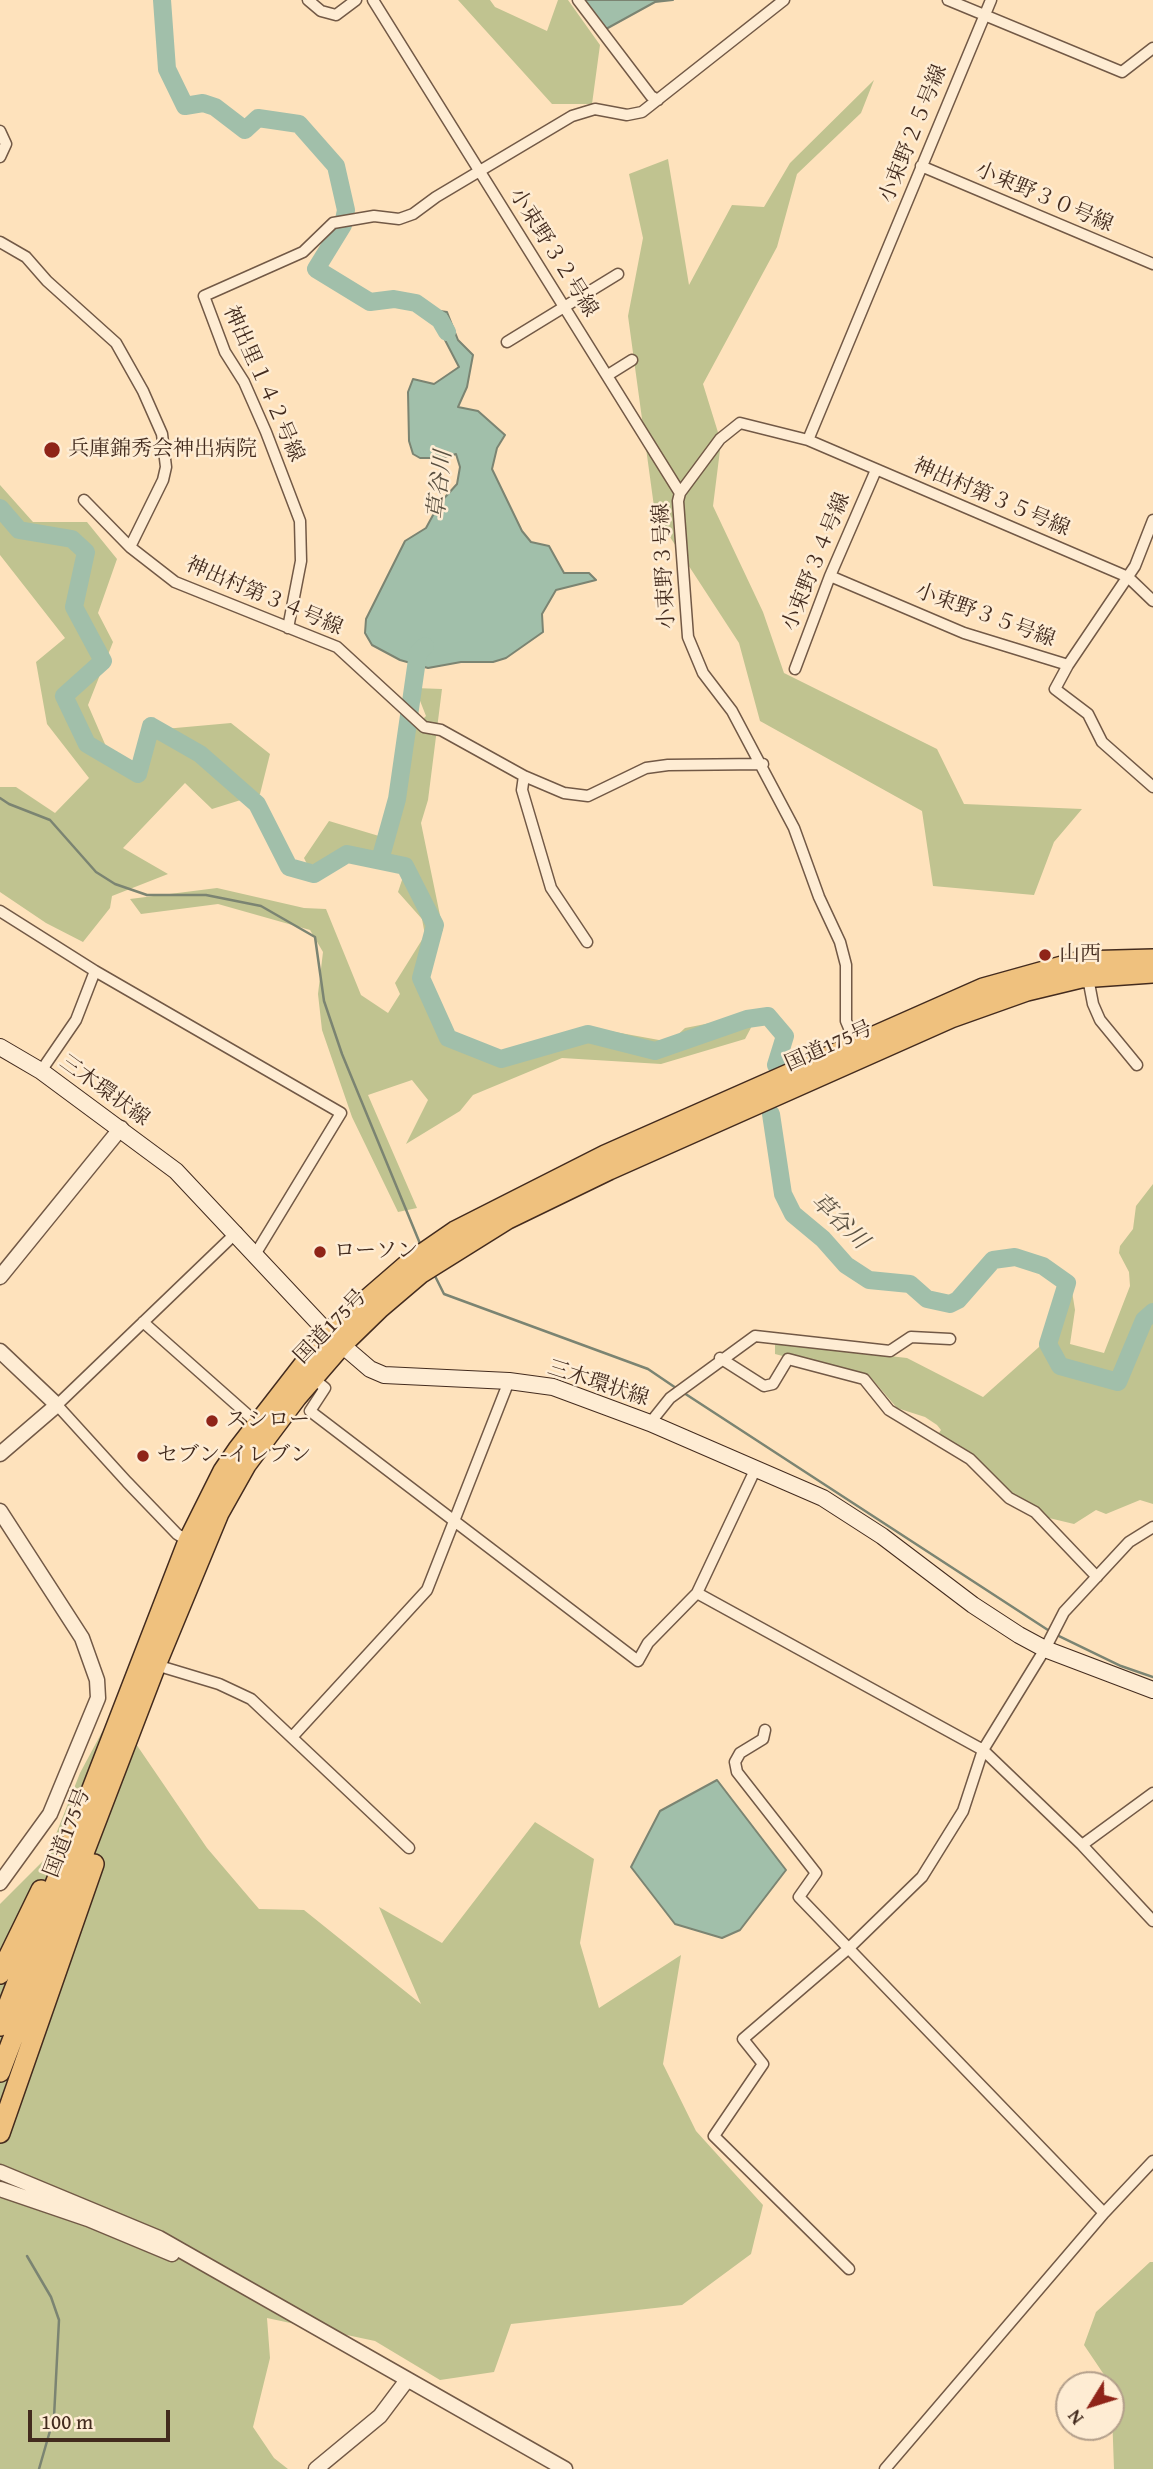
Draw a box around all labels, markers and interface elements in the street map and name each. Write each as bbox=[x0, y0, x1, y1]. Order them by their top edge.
street label: 小束野２５号線 bbox=[875, 61, 953, 207]
street label: 小束野３０号線 bbox=[971, 158, 1117, 238]
street label: 小束野３２号線 bbox=[503, 184, 603, 322]
street label: 神出里１４２号線 bbox=[217, 302, 309, 466]
place label: 兵庫錦秀会神出病院 bbox=[68, 437, 257, 463]
marker: 兵庫錦秀会神出病院 bbox=[42, 440, 62, 460]
water label: 草谷川 bbox=[424, 449, 458, 521]
street label: 神出村第３５号線 bbox=[909, 454, 1073, 542]
street label: 小束野３４号線 bbox=[778, 489, 856, 635]
street label: 小束野３号線 bbox=[649, 502, 681, 630]
street label: 神出村第３４号線 bbox=[182, 553, 346, 641]
street label: 小束野３５号線 bbox=[912, 579, 1058, 653]
place label: 山西 bbox=[1059, 942, 1101, 968]
marker: 山西 bbox=[1037, 947, 1053, 963]
street label: 国道175号 bbox=[781, 1017, 877, 1077]
street label: 三木環状線 bbox=[54, 1050, 154, 1132]
water label: 草谷川 bbox=[805, 1188, 873, 1256]
place label: ローソン bbox=[334, 1239, 418, 1265]
marker: ローソン bbox=[312, 1244, 328, 1260]
street label: 国道175号 bbox=[290, 1285, 372, 1369]
street label: 三木環状線 bbox=[544, 1356, 652, 1412]
place label: スシロー bbox=[226, 1408, 310, 1434]
marker: スシロー bbox=[204, 1413, 220, 1429]
place label: セブン-イレブン bbox=[157, 1443, 311, 1469]
marker: セブン-イレブン bbox=[135, 1448, 151, 1464]
street label: 国道175号 bbox=[40, 1785, 96, 1881]
north arrow bbox=[1055, 2371, 1125, 2441]
scale bar bbox=[32, 2396, 173, 2440]
text: N bbox=[1060, 2404, 1090, 2431]
text: 100 m bbox=[41, 2406, 93, 2437]

